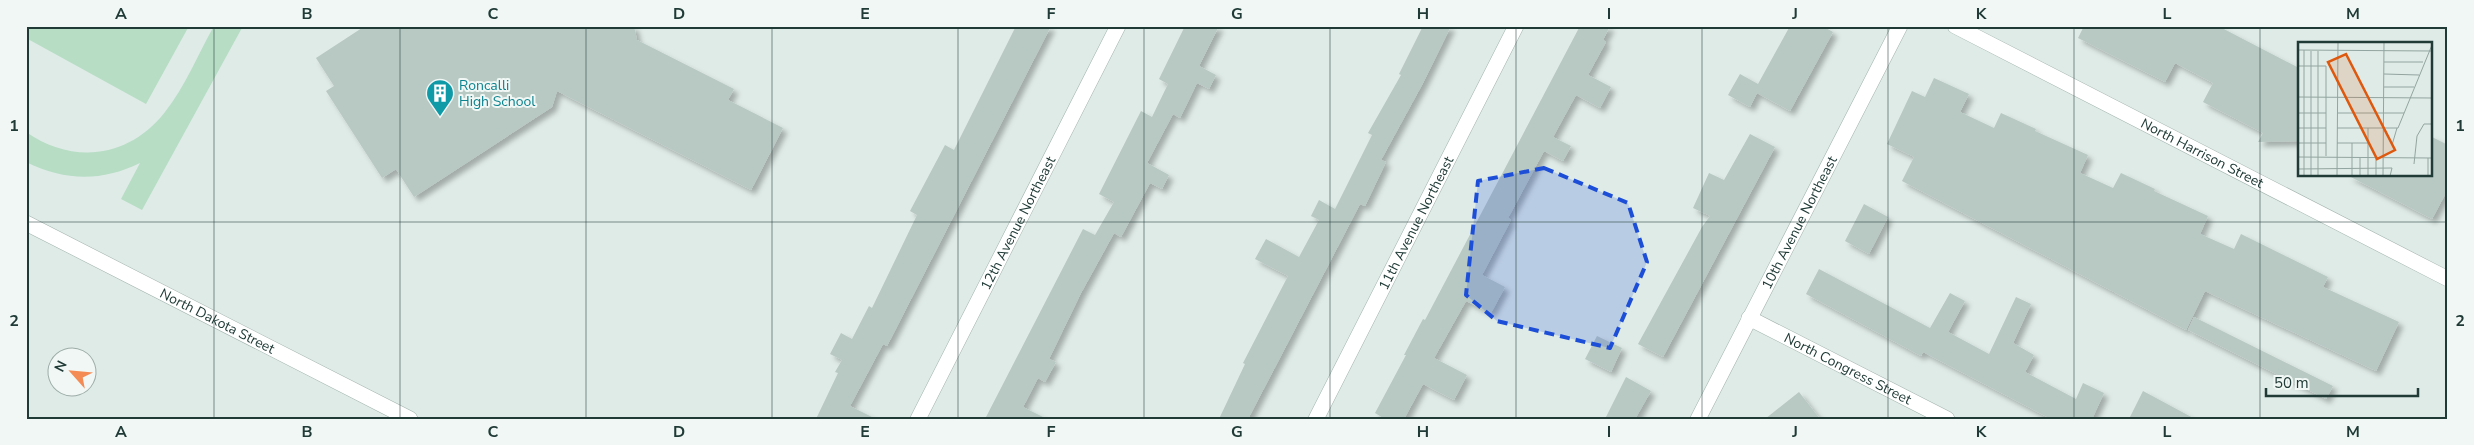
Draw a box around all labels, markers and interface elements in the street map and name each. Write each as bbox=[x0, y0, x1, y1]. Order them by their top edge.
text: A bbox=[115, 3, 127, 25]
text: B bbox=[301, 3, 313, 25]
text: C bbox=[488, 3, 499, 25]
text: D bbox=[673, 3, 685, 25]
text: E bbox=[860, 3, 870, 25]
text: F bbox=[1047, 3, 1056, 25]
text: G bbox=[1231, 3, 1243, 25]
text: H bbox=[1417, 3, 1429, 25]
text: I bbox=[1607, 3, 1611, 25]
text: J bbox=[1791, 3, 1798, 25]
text: K bbox=[1976, 3, 1988, 25]
text: L bbox=[2163, 3, 2172, 25]
text: M bbox=[2346, 3, 2360, 25]
inset map bbox=[2298, 42, 2432, 176]
place label: Roncalli High School bbox=[459, 76, 536, 111]
building icon: Roncalli High School bbox=[425, 78, 455, 117]
street label: North Harrison Street bbox=[2138, 113, 2267, 192]
text: 1 bbox=[9, 115, 19, 137]
text: 1 bbox=[2455, 115, 2465, 137]
street label: 10th Avenue Northeast bbox=[1757, 152, 1841, 292]
street label: 12th Avenue Northeast bbox=[976, 153, 1060, 293]
street label: 11th Avenue Northeast bbox=[1374, 153, 1458, 293]
street label: North Dakota Street bbox=[157, 284, 278, 358]
text: 2 bbox=[9, 310, 19, 332]
text: 2 bbox=[2455, 310, 2465, 332]
street label: North Congress Street bbox=[1781, 328, 1915, 409]
north arrow bbox=[48, 348, 98, 398]
text: N bbox=[50, 357, 72, 375]
scale bar bbox=[2266, 365, 2419, 397]
text: 50 m bbox=[2274, 373, 2309, 393]
text: A bbox=[115, 421, 127, 443]
text: B bbox=[301, 421, 313, 443]
text: C bbox=[488, 421, 499, 443]
text: D bbox=[673, 421, 685, 443]
text: E bbox=[860, 421, 870, 443]
text: F bbox=[1047, 421, 1056, 443]
text: G bbox=[1231, 421, 1243, 443]
text: H bbox=[1417, 421, 1429, 443]
text: I bbox=[1607, 421, 1611, 443]
text: J bbox=[1791, 421, 1798, 443]
text: K bbox=[1976, 421, 1988, 443]
text: L bbox=[2163, 421, 2172, 443]
text: M bbox=[2346, 421, 2360, 443]

